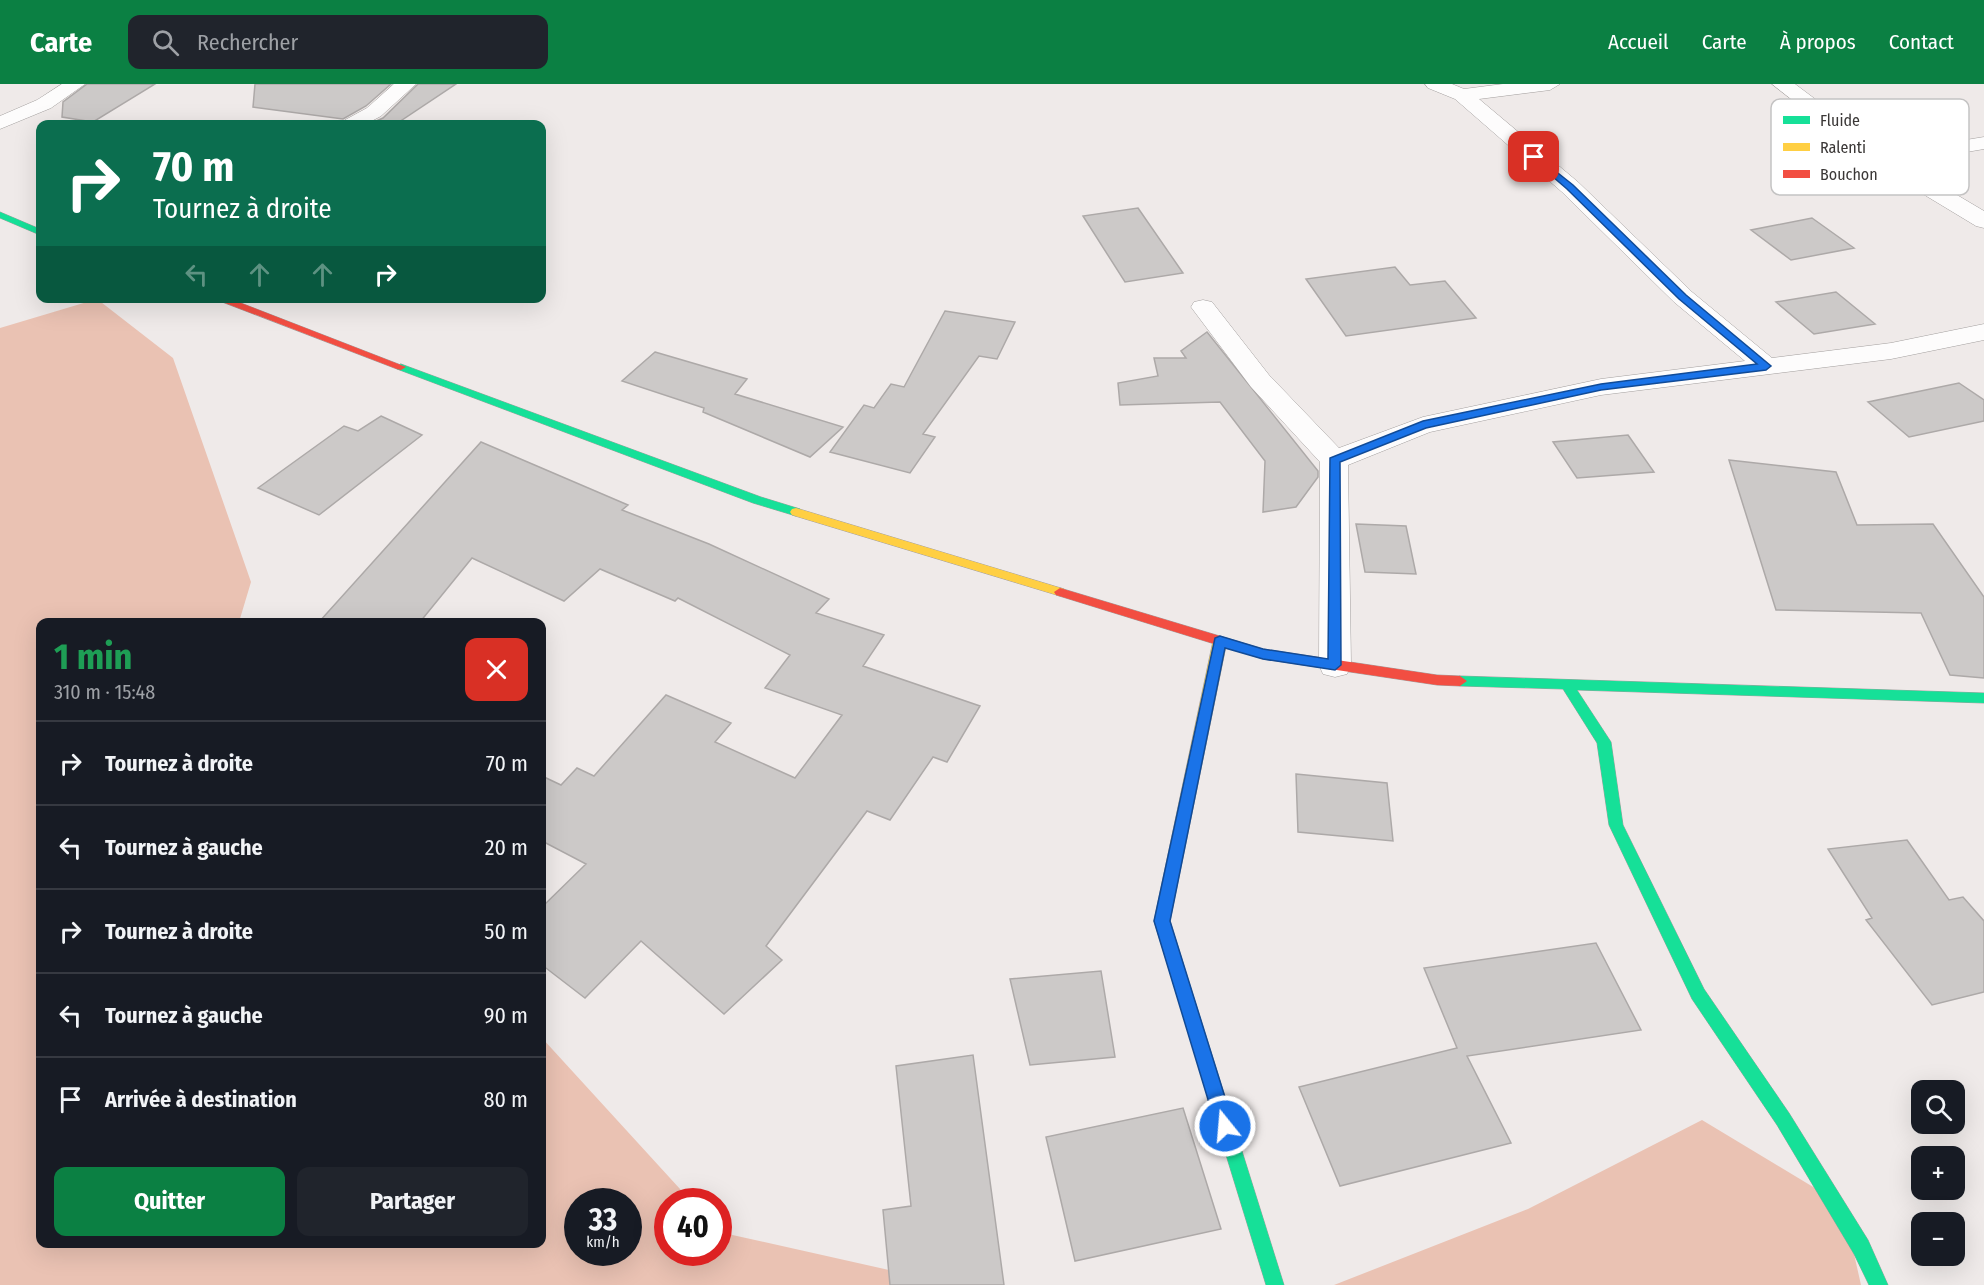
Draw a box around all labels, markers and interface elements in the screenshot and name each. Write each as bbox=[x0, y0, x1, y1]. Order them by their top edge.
search box bbox=[128, 15, 548, 69]
text: Carte bbox=[30, 26, 92, 59]
icon: search bbox=[149, 26, 182, 59]
text: Rechercher bbox=[197, 29, 298, 56]
text: Accueil bbox=[1608, 29, 1669, 55]
text: Carte bbox=[1702, 29, 1747, 55]
text: À propos bbox=[1780, 29, 1856, 55]
text: Contact bbox=[1889, 29, 1954, 55]
legend bbox=[1771, 99, 1969, 195]
text: Fluide bbox=[1820, 111, 1860, 130]
pin bbox=[1508, 131, 1559, 182]
text: Ralenti bbox=[1820, 138, 1866, 157]
icon: arrive bbox=[1517, 140, 1550, 173]
text: 70 m bbox=[153, 142, 234, 192]
icon: right bbox=[54, 144, 132, 222]
text: Bouchon bbox=[1820, 165, 1878, 184]
text: Tournez à droite bbox=[153, 193, 332, 225]
icon: left bbox=[180, 258, 213, 291]
icon: ahead bbox=[243, 258, 276, 291]
icon: ahead bbox=[306, 258, 339, 291]
icon: right bbox=[369, 258, 402, 291]
text: 1 min bbox=[54, 635, 132, 679]
button: close bbox=[465, 638, 528, 701]
text: 310 m · 15:48 bbox=[54, 680, 155, 704]
icon: right bbox=[54, 747, 87, 780]
text: Tournez à droite bbox=[105, 750, 253, 777]
text: 70 m bbox=[486, 750, 528, 777]
icon: left bbox=[54, 831, 87, 864]
text: Tournez à gauche bbox=[105, 834, 263, 861]
text: 20 m bbox=[485, 834, 528, 861]
icon: right bbox=[54, 915, 87, 948]
text: Tournez à droite bbox=[105, 918, 253, 945]
text: 50 m bbox=[484, 918, 528, 945]
icon: left bbox=[54, 999, 87, 1032]
text: Tournez à gauche bbox=[105, 1002, 263, 1029]
text: 90 m bbox=[484, 1002, 528, 1029]
map controls bbox=[1911, 1080, 1965, 1266]
button: search bbox=[1911, 1080, 1965, 1134]
icon: arrive bbox=[54, 1083, 87, 1116]
text: Arrivée à destination bbox=[105, 1086, 297, 1113]
text: 80 m bbox=[483, 1086, 528, 1113]
position arrow bbox=[1193, 1094, 1257, 1158]
button: + bbox=[1911, 1146, 1965, 1200]
button: Quitter bbox=[54, 1167, 285, 1236]
button: Partager bbox=[297, 1167, 528, 1236]
speed limit sign: 40 bbox=[654, 1188, 732, 1266]
text: 33 bbox=[589, 1202, 617, 1238]
button: − bbox=[1911, 1212, 1965, 1266]
text: km/h bbox=[586, 1233, 620, 1251]

